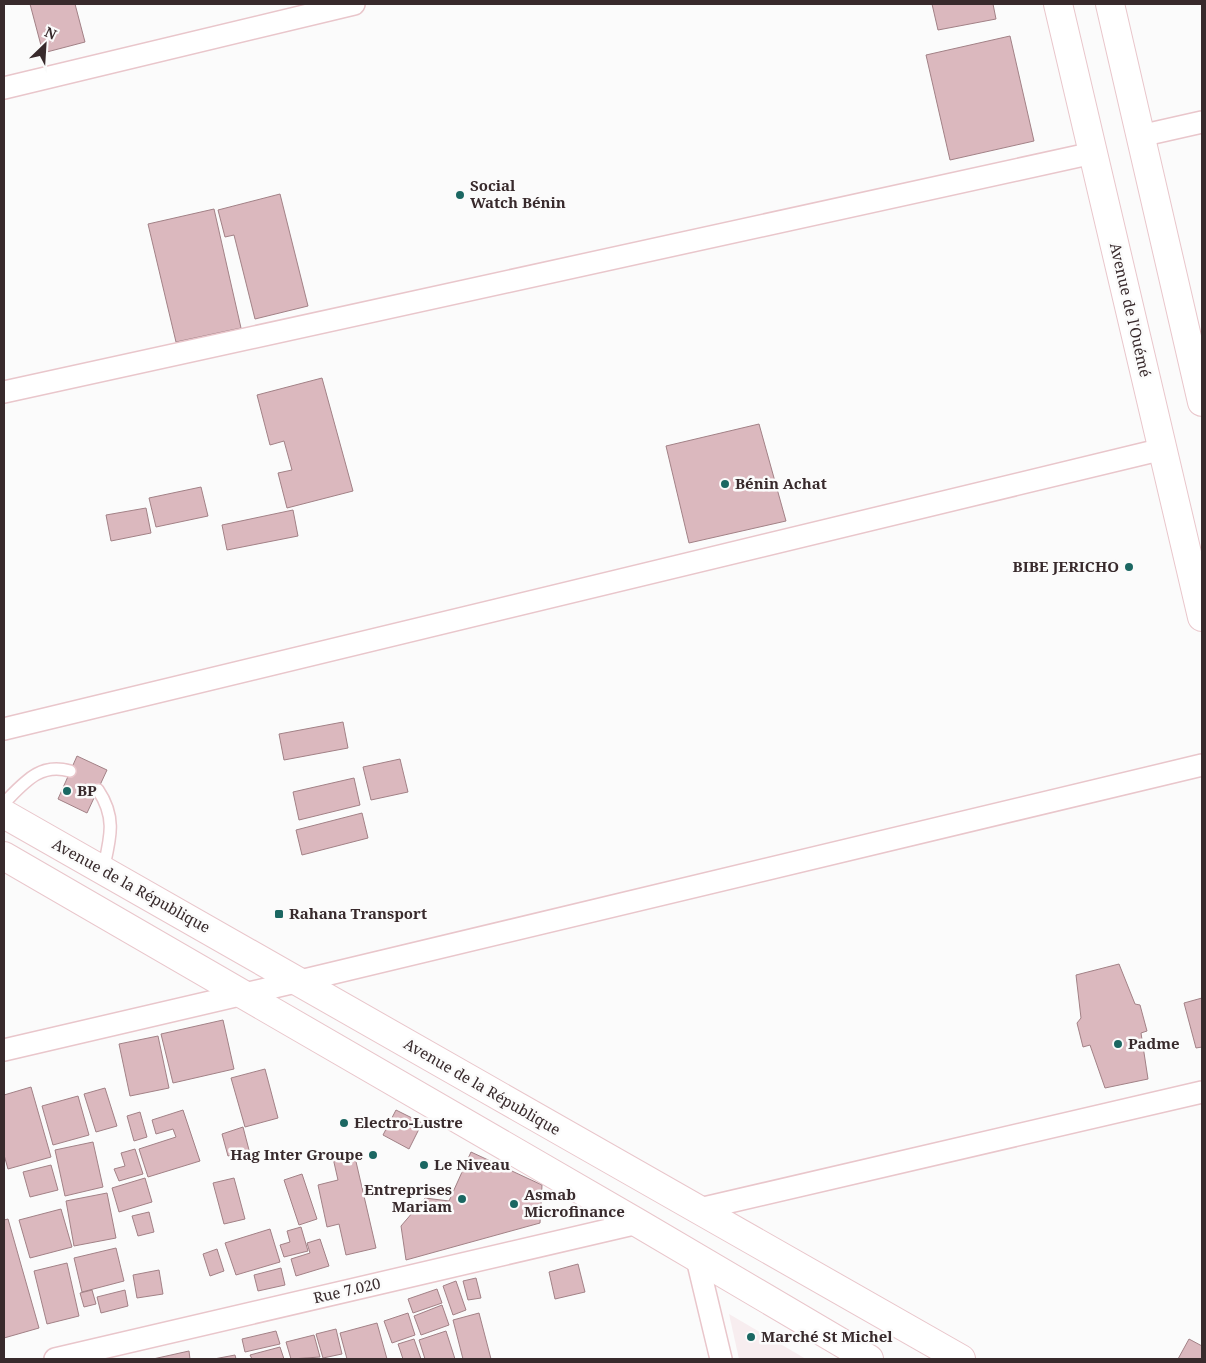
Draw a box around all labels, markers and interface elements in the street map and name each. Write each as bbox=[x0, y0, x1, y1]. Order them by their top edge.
north arrow bbox=[20, 20, 70, 70]
text: N bbox=[42, 22, 60, 44]
place label: Social Watch Bénin bbox=[470, 175, 566, 212]
marker: Social Watch Bénin bbox=[454, 189, 466, 201]
street label: Avenue de l'Ouémé bbox=[1106, 241, 1156, 379]
place label: Bénin Achat bbox=[735, 473, 827, 493]
marker: Bénin Achat bbox=[719, 478, 731, 490]
place label: BIBE JERICHO bbox=[1013, 556, 1119, 576]
marker: BIBE JERICHO bbox=[1123, 561, 1135, 573]
place label: BP bbox=[77, 780, 97, 800]
marker: BP bbox=[61, 785, 73, 797]
street label: Avenue de la République bbox=[49, 833, 214, 937]
place label: Rahana Transport bbox=[289, 903, 427, 923]
marker: Rahana Transport bbox=[273, 908, 285, 920]
street label: Avenue de la République bbox=[401, 1033, 564, 1139]
place label: Padme bbox=[1128, 1033, 1180, 1053]
marker: Padme bbox=[1112, 1038, 1124, 1050]
place label: Electro-Lustre bbox=[354, 1112, 463, 1132]
marker: Electro-Lustre bbox=[338, 1117, 350, 1129]
place label: Hag Inter Groupe bbox=[230, 1144, 363, 1164]
marker: Hag Inter Groupe bbox=[367, 1149, 379, 1161]
place label: Le Niveau bbox=[434, 1154, 510, 1174]
marker: Le Niveau bbox=[418, 1159, 430, 1171]
place label: Entreprises Mariam bbox=[364, 1179, 452, 1216]
place label: Asmab Microfinance bbox=[524, 1184, 625, 1221]
marker: Entreprises Mariam bbox=[456, 1193, 468, 1205]
marker: Asmab Microfinance bbox=[508, 1198, 520, 1210]
street label: Rue 7.020 bbox=[311, 1273, 382, 1307]
place label: Marché St Michel bbox=[761, 1326, 893, 1346]
marker: Marché St Michel bbox=[745, 1331, 757, 1343]

